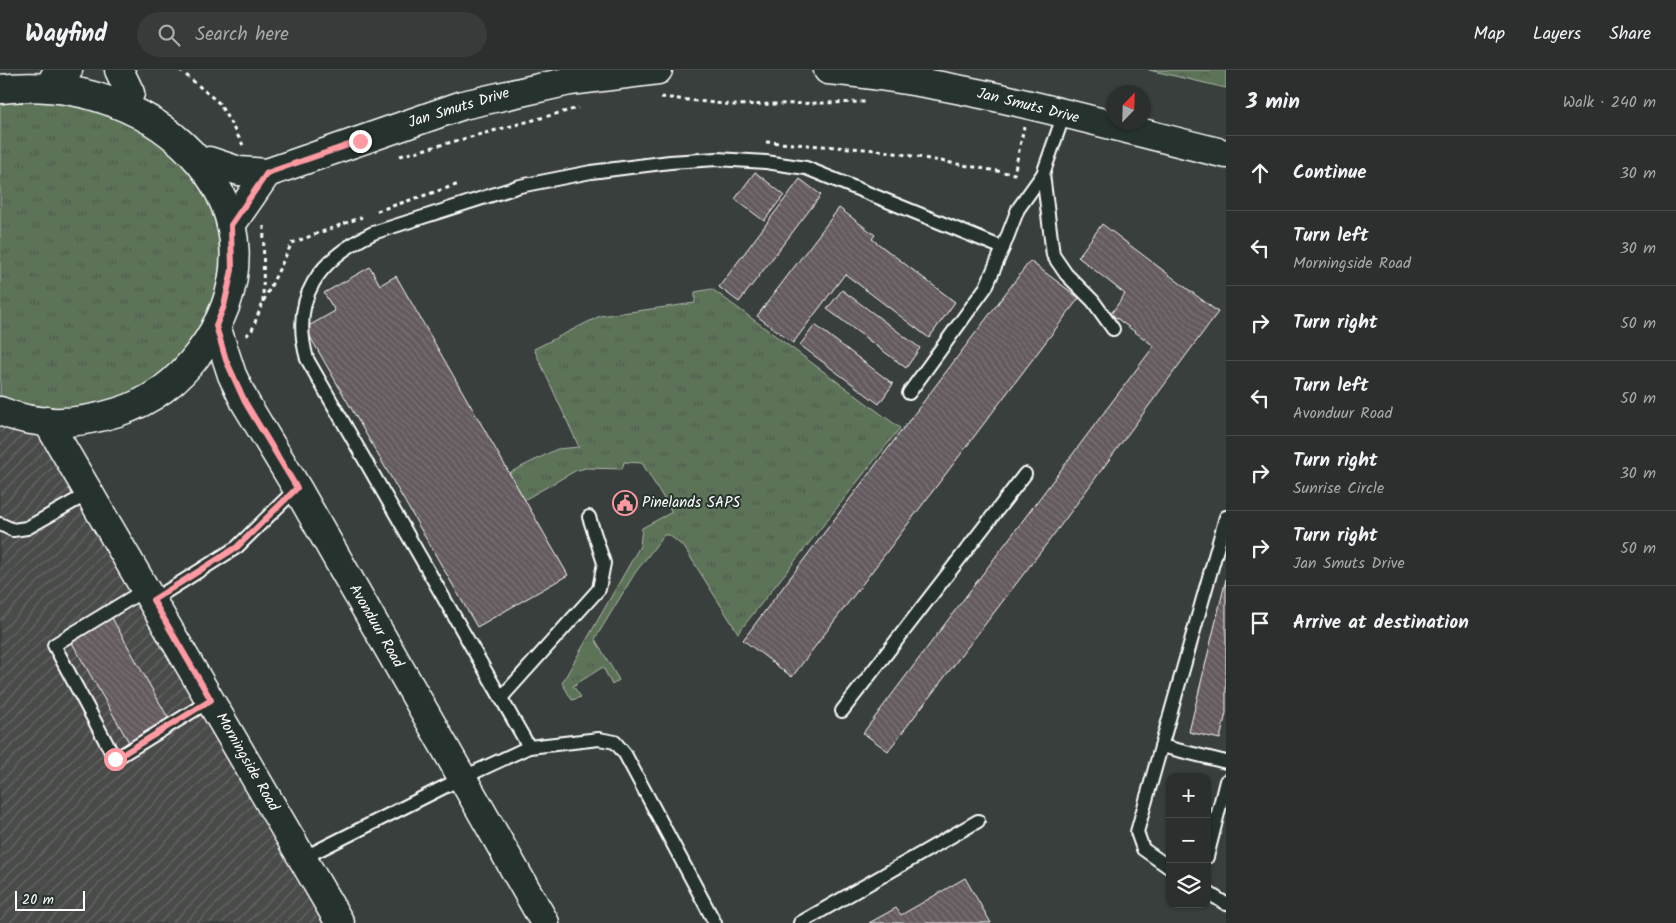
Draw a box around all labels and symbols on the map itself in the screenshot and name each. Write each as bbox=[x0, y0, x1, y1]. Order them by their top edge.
street label: Jan Smuts Drive bbox=[405, 81, 513, 135]
street label: Jan Smuts Drive bbox=[974, 82, 1082, 130]
north arrow bbox=[1106, 85, 1151, 130]
route end bbox=[349, 130, 372, 153]
public building icon: Pinelands SAPS bbox=[612, 490, 638, 516]
place label: Pinelands SAPS bbox=[642, 491, 740, 515]
street label: Avonduur Road bbox=[342, 580, 410, 673]
street label: Morningside Road bbox=[209, 708, 285, 816]
route start bbox=[104, 748, 127, 771]
scale bar bbox=[15, 888, 85, 911]

